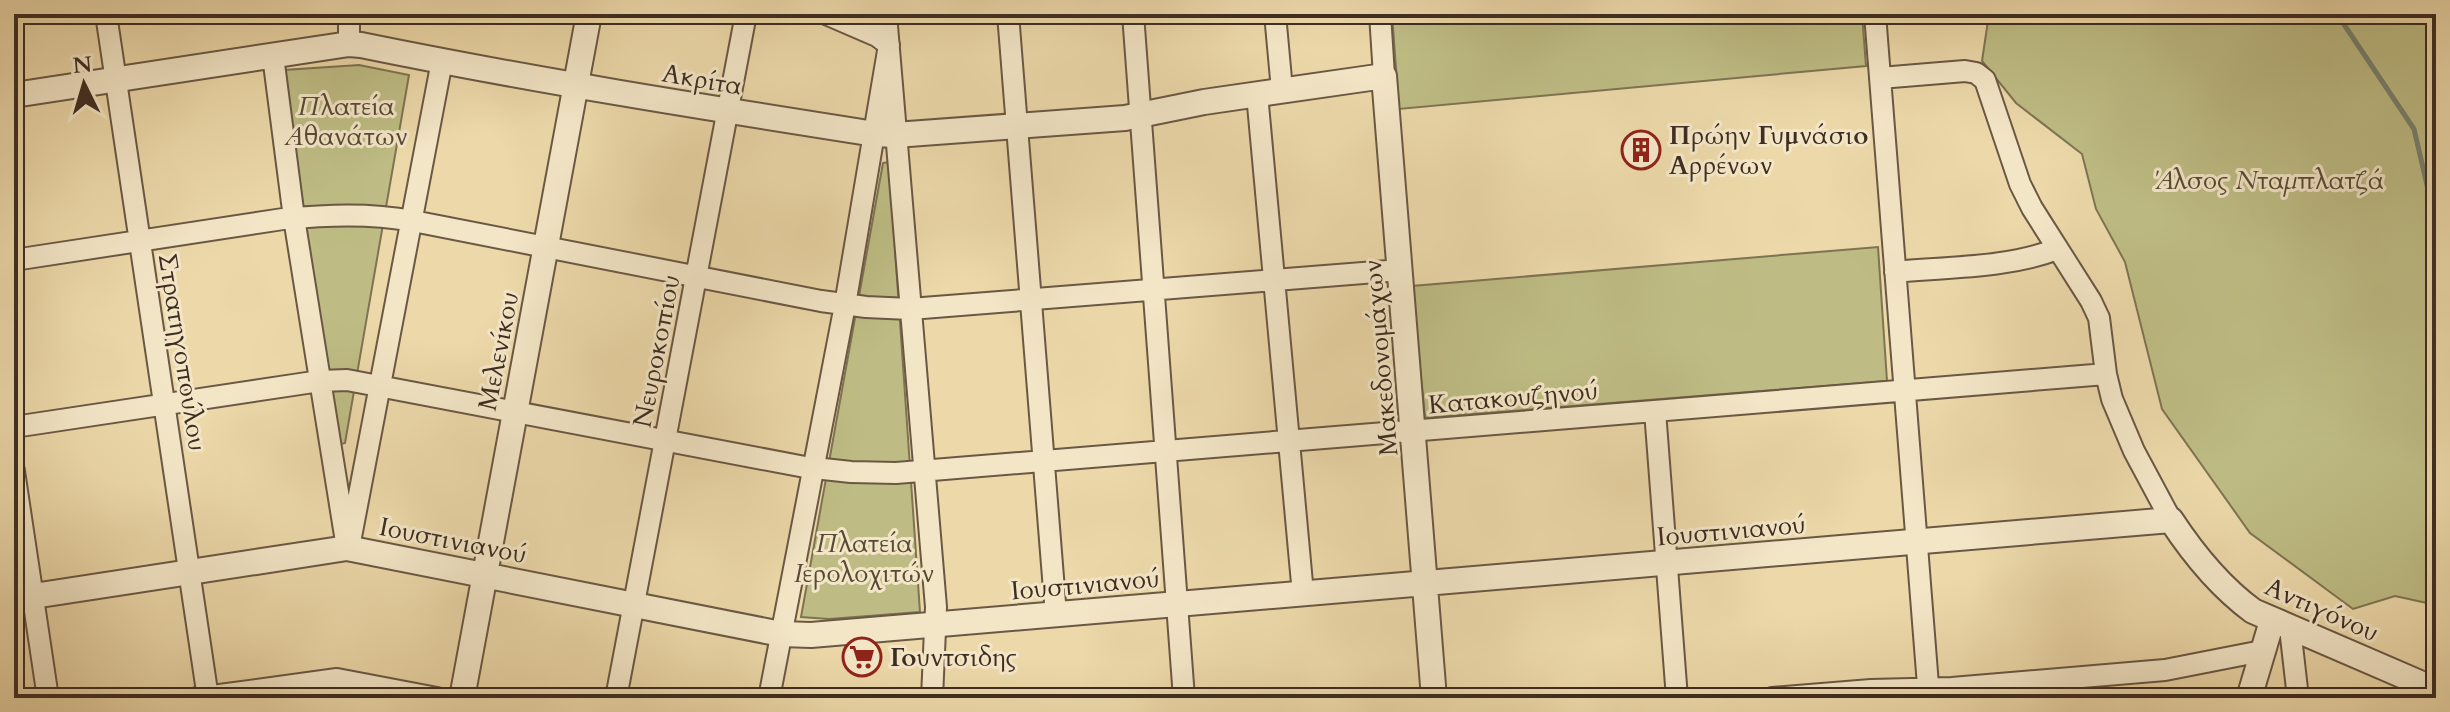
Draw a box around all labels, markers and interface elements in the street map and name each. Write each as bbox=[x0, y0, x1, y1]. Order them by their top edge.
north arrow bbox=[44, 44, 124, 124]
text: N bbox=[72, 49, 93, 81]
street label: Ακρίτα bbox=[659, 55, 745, 104]
park label: Πλατεία Αθανάτων bbox=[283, 89, 408, 154]
place label: Πρώην Γυμνάσιο Αρρένων bbox=[1669, 118, 1869, 183]
building icon: Πρώην Γυμνάσιο Αρρένων bbox=[1620, 129, 1662, 171]
park label: Άλσος Νταμπλατζά bbox=[2155, 163, 2385, 198]
street label: Στρατηγοπούλου bbox=[150, 251, 215, 453]
street label: Μακεδονομάχων bbox=[1354, 258, 1407, 458]
street label: Νευροκοπίου bbox=[625, 272, 688, 430]
street label: Μελενίκου bbox=[470, 289, 527, 414]
street label: Κατακουζηνού bbox=[1427, 373, 1599, 422]
street label: Ιουστινιανού bbox=[1655, 507, 1807, 554]
street label: Ιουστινιανού bbox=[376, 509, 529, 572]
park label: Πλατεία Ιερολοχιτών bbox=[794, 526, 934, 591]
street label: Ιουστινιανού bbox=[1009, 561, 1161, 608]
street label: Αντιγόνου bbox=[2259, 569, 2384, 650]
supermarket icon: Γουντσιδης bbox=[841, 636, 883, 678]
place label: Γουντσιδης bbox=[890, 640, 1017, 675]

